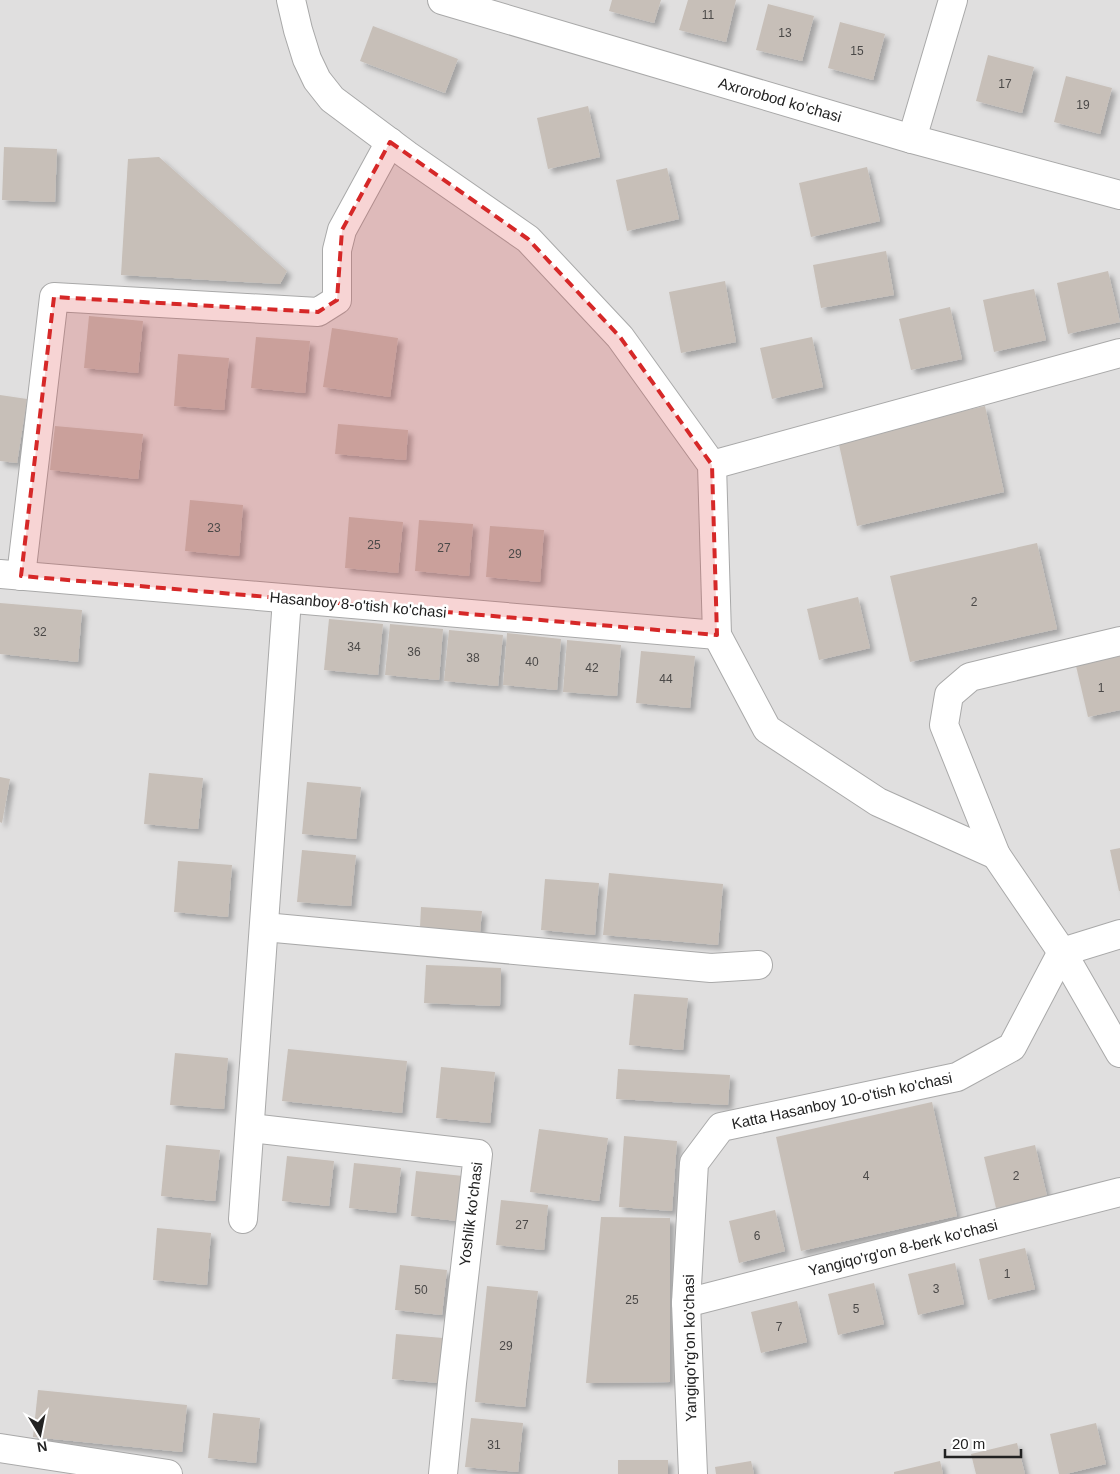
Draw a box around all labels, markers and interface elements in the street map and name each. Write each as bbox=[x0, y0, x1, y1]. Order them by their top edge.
house number: 11 bbox=[702, 8, 715, 22]
house number: 13 bbox=[778, 26, 792, 40]
house number: 15 bbox=[850, 44, 864, 58]
street label: Axrorobod ko'chasi bbox=[717, 74, 844, 125]
house number: 17 bbox=[998, 77, 1012, 91]
house number: 19 bbox=[1076, 98, 1090, 112]
house number: 23 bbox=[207, 521, 221, 535]
house number: 25 bbox=[367, 538, 381, 552]
house number: 27 bbox=[437, 541, 451, 555]
house number: 29 bbox=[508, 547, 522, 561]
street label: Hasanboy 8-o'tish ko'chasi bbox=[269, 588, 447, 621]
house number: 2 bbox=[971, 595, 978, 609]
house number: 32 bbox=[33, 625, 47, 639]
house number: 34 bbox=[347, 640, 361, 654]
house number: 36 bbox=[407, 645, 421, 659]
house number: 38 bbox=[466, 651, 480, 665]
house number: 40 bbox=[525, 655, 539, 669]
house number: 42 bbox=[585, 661, 599, 675]
house number: 44 bbox=[659, 672, 673, 686]
house number: 1 bbox=[1098, 681, 1105, 695]
street label: Katta Hasanboy 10-o'tish ko'chasi bbox=[730, 1069, 954, 1132]
street label: Yoshlik ko'chasi bbox=[456, 1161, 485, 1267]
house number: 4 bbox=[863, 1169, 870, 1183]
house number: 2 bbox=[1013, 1169, 1020, 1183]
street label: Yangiqo'rg'on 8-berk ko'chasi bbox=[807, 1216, 999, 1279]
house number: 27 bbox=[515, 1218, 529, 1232]
house number: 6 bbox=[754, 1229, 761, 1243]
house number: 1 bbox=[1004, 1267, 1011, 1281]
street label: Yangiqo'rg'on ko'chasi bbox=[680, 1274, 699, 1422]
house number: 3 bbox=[933, 1282, 940, 1296]
house number: 50 bbox=[414, 1283, 428, 1297]
house number: 25 bbox=[625, 1293, 639, 1307]
house number: 5 bbox=[853, 1302, 860, 1316]
house number: 7 bbox=[776, 1320, 783, 1334]
house number: 29 bbox=[499, 1339, 513, 1353]
north arrow bbox=[15, 1409, 65, 1459]
scale bar bbox=[945, 1426, 1021, 1458]
text: 20 m bbox=[952, 1435, 985, 1452]
text: N bbox=[36, 1438, 49, 1456]
house number: 31 bbox=[487, 1438, 501, 1452]

